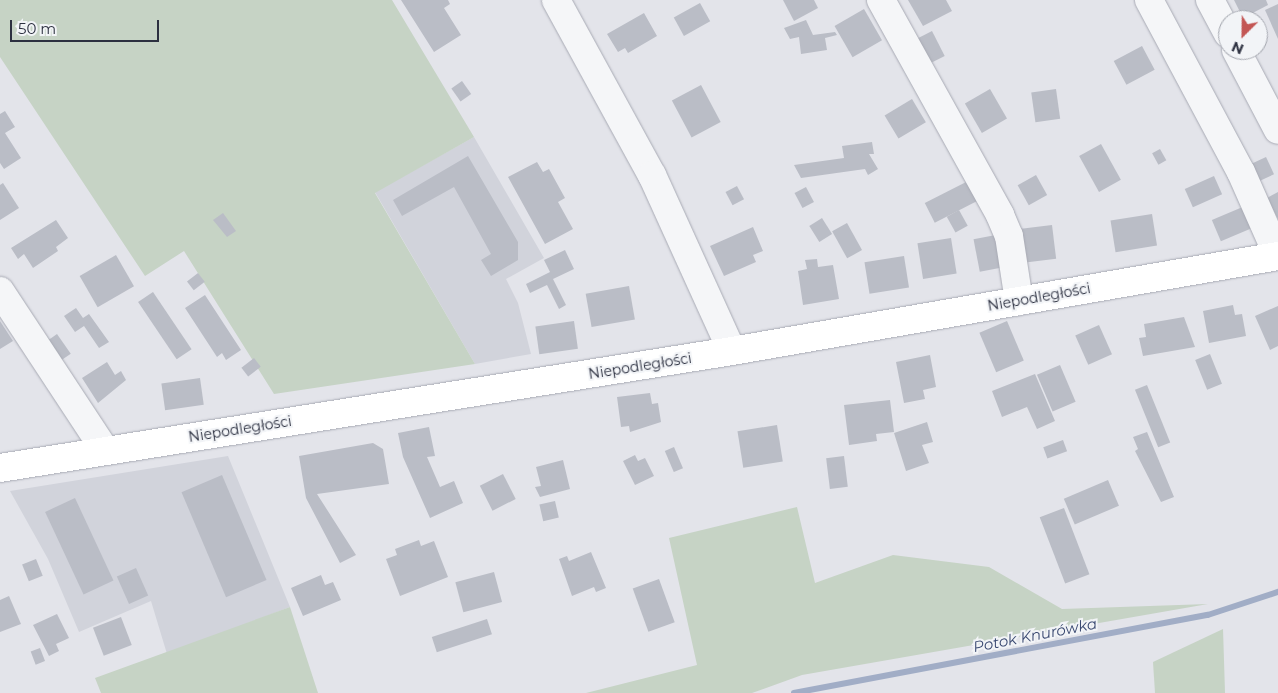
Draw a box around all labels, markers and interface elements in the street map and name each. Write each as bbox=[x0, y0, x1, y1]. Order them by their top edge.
scale bar bbox=[12, 10, 161, 42]
north arrow bbox=[1218, 10, 1268, 60]
text: 50 m bbox=[18, 19, 56, 38]
text: N bbox=[1229, 37, 1246, 58]
street label: Niepodległości bbox=[986, 280, 1092, 314]
street label: Niepodległości bbox=[587, 350, 693, 382]
street label: Niepodległości bbox=[187, 413, 293, 445]
water label: Potok Knurówka bbox=[972, 614, 1098, 656]

